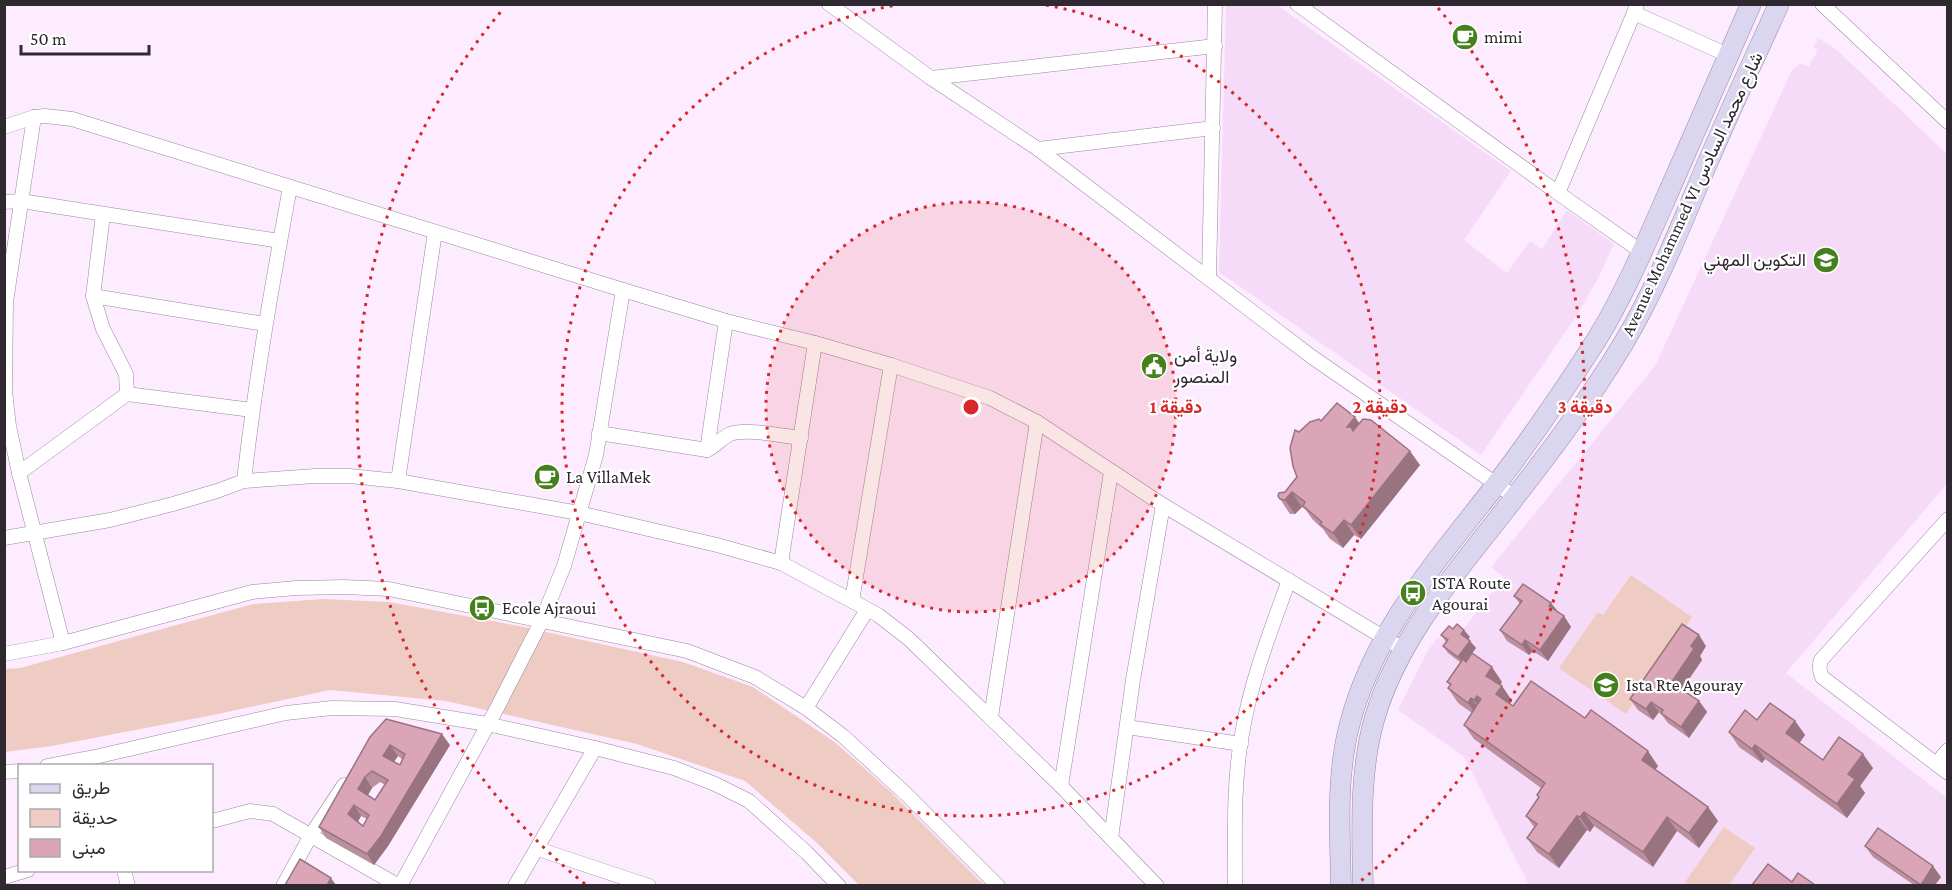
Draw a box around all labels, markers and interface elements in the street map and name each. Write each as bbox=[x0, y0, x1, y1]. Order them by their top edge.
scale bar bbox=[21, 18, 148, 56]
cafe icon: mimi bbox=[1450, 22, 1480, 52]
place label: mimi bbox=[1484, 27, 1523, 47]
text: 50 m bbox=[30, 29, 67, 49]
street label: Avenue Mohammed VI شارع محمد السادس bbox=[1617, 49, 1769, 340]
school or university icon: التكوين المهني bbox=[1811, 245, 1841, 275]
place label: التكوين المهني bbox=[1704, 250, 1806, 275]
place label: ولاية أمن المنصور bbox=[1173, 346, 1237, 388]
public building icon: ولاية أمن المنصور bbox=[1139, 351, 1169, 381]
centre of rings bbox=[961, 397, 981, 417]
text: 1 دقيقة bbox=[1150, 397, 1202, 418]
text: 2 دقيقة bbox=[1352, 397, 1408, 418]
text: 3 دقيقة bbox=[1558, 397, 1612, 418]
cafe icon: La VillaMek bbox=[532, 462, 562, 492]
place label: La VillaMek bbox=[566, 467, 651, 487]
place label: ISTA Route Agourai bbox=[1432, 573, 1511, 614]
bus stop icon: ISTA Route Agourai bbox=[1398, 578, 1428, 608]
bus stop icon: Ecole Ajraoui bbox=[467, 593, 497, 623]
place label: Ecole Ajraoui bbox=[502, 598, 597, 619]
school or university icon: Ista Rte Agouray bbox=[1591, 670, 1621, 700]
place label: Ista Rte Agouray bbox=[1626, 675, 1743, 695]
legend bbox=[18, 764, 213, 872]
text: طريق bbox=[72, 778, 110, 799]
text: حديقة bbox=[72, 808, 118, 828]
text: مبنى bbox=[72, 838, 106, 859]

